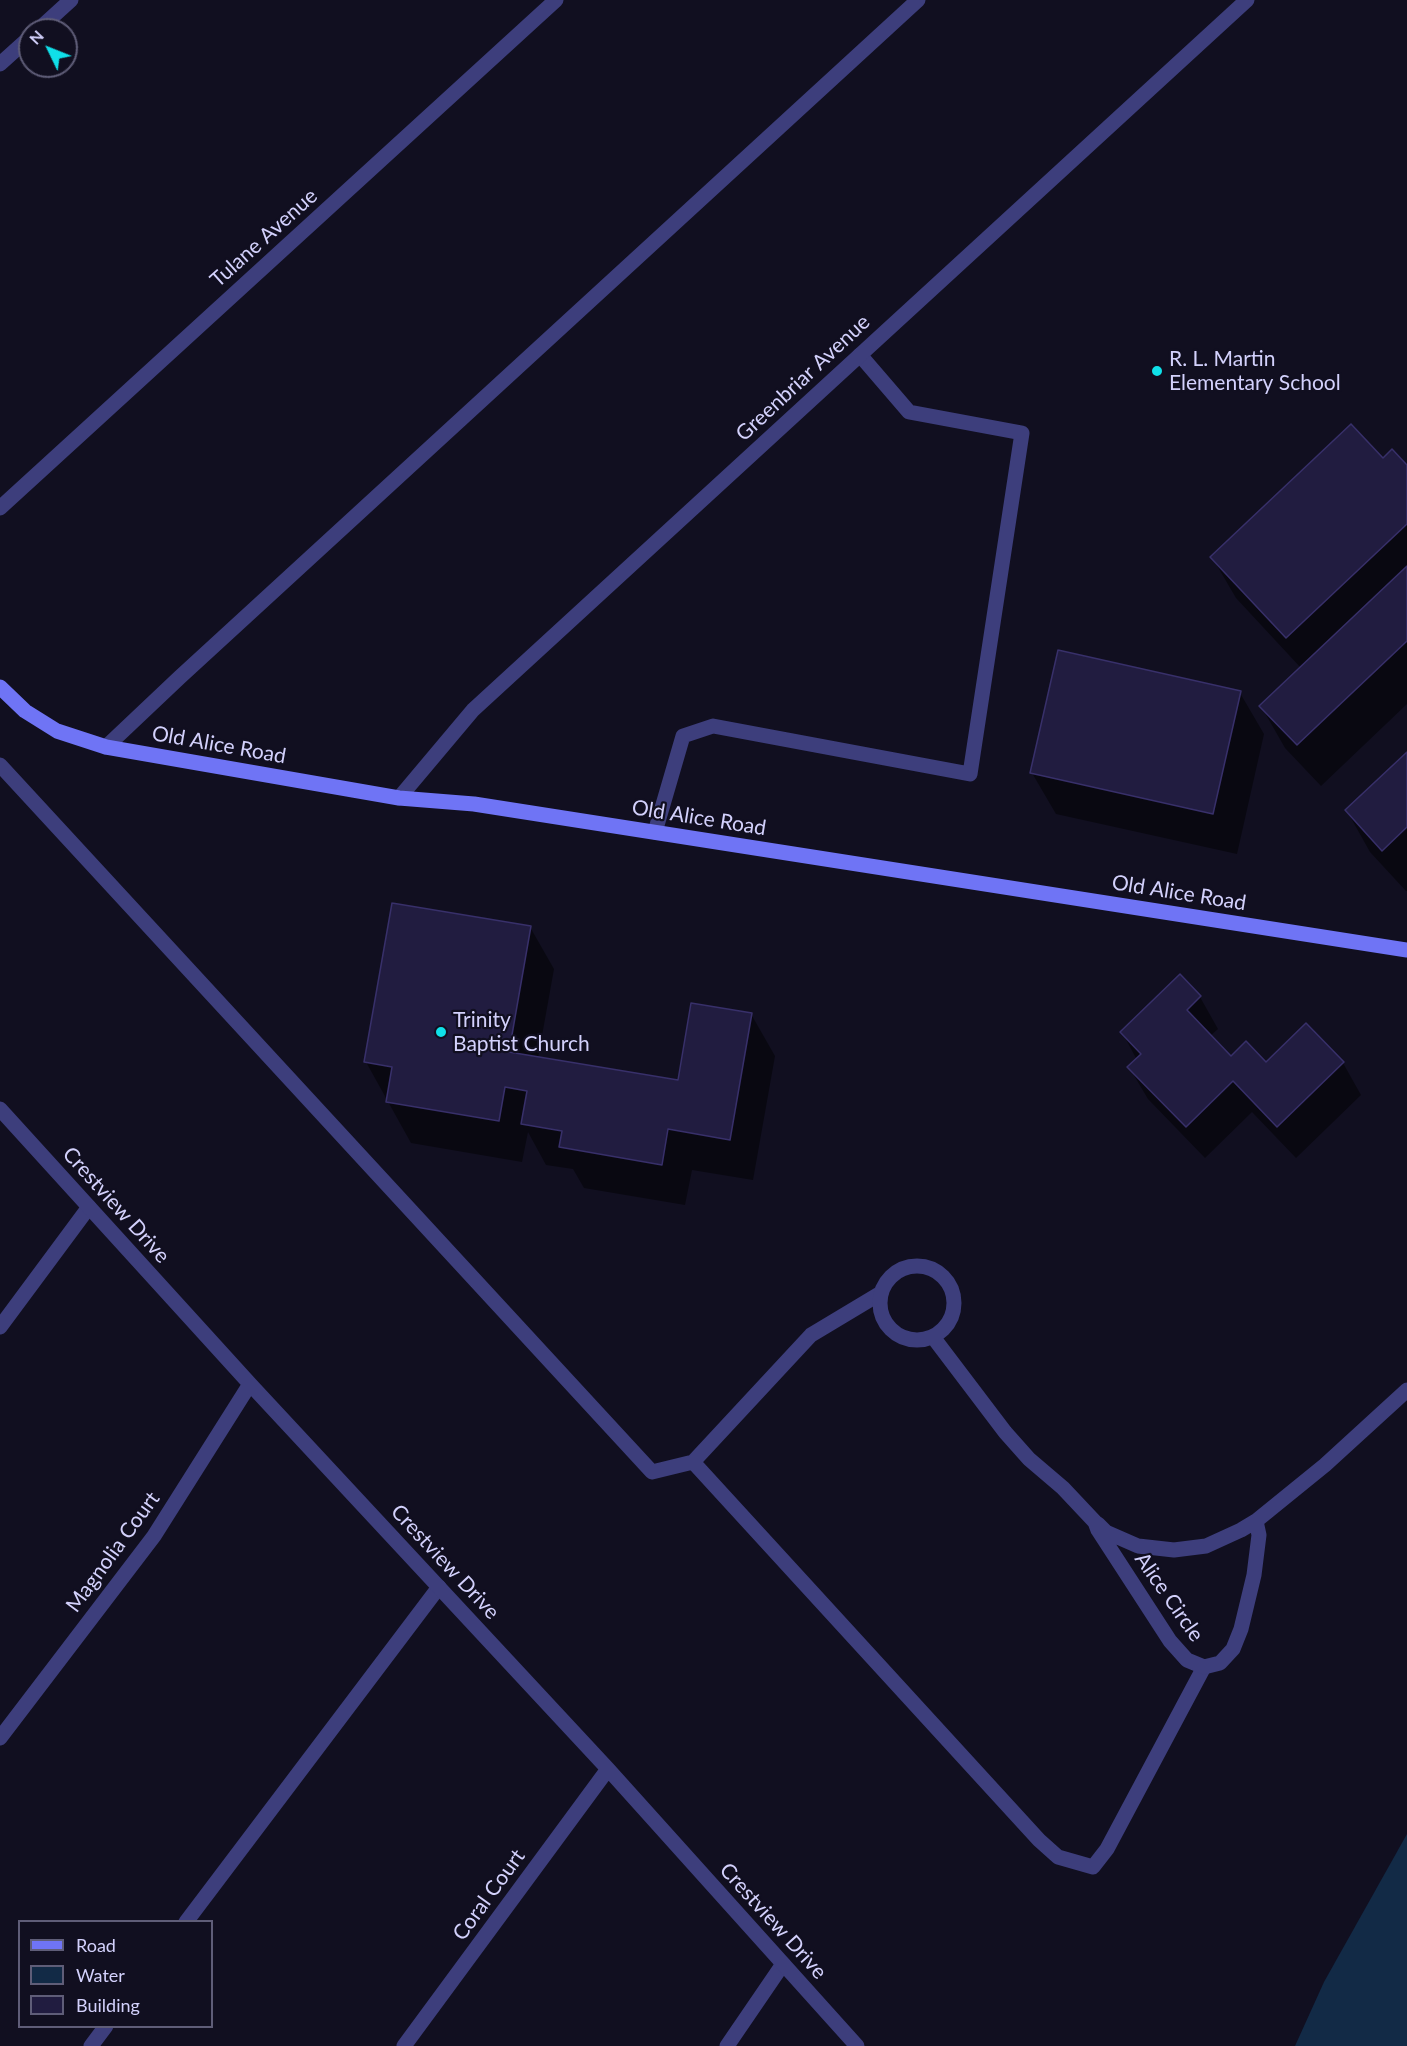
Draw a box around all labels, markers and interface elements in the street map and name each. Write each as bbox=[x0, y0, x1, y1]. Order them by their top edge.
north arrow bbox=[18, 18, 78, 78]
text: N bbox=[25, 26, 47, 48]
street label: Tulane Avenue bbox=[205, 183, 323, 293]
street label: Greenbriar Avenue bbox=[731, 310, 875, 446]
place label: R. L. Martin Elementary School bbox=[1169, 346, 1341, 396]
marker: R. L. Martin Elementary School bbox=[1150, 364, 1164, 378]
street label: Old Alice Road bbox=[150, 721, 288, 769]
street label: Old Alice Road bbox=[630, 795, 768, 841]
street label: Old Alice Road bbox=[1110, 870, 1248, 916]
place label: Trinity Baptist Church bbox=[453, 1007, 590, 1057]
marker: Trinity Baptist Church bbox=[434, 1025, 448, 1039]
street label: Crestview Drive bbox=[57, 1142, 175, 1268]
street label: Magnolia Court bbox=[61, 1487, 165, 1617]
street label: Crestview Drive bbox=[385, 1499, 505, 1625]
street label: Alice Circle bbox=[1129, 1548, 1209, 1646]
street label: Coral Court bbox=[447, 1844, 531, 1946]
street label: Crestview Drive bbox=[714, 1858, 832, 1984]
legend bbox=[18, 1920, 213, 2028]
text: Road bbox=[76, 1934, 116, 1956]
text: Water bbox=[76, 1964, 125, 1986]
text: Building bbox=[76, 1994, 140, 2016]

